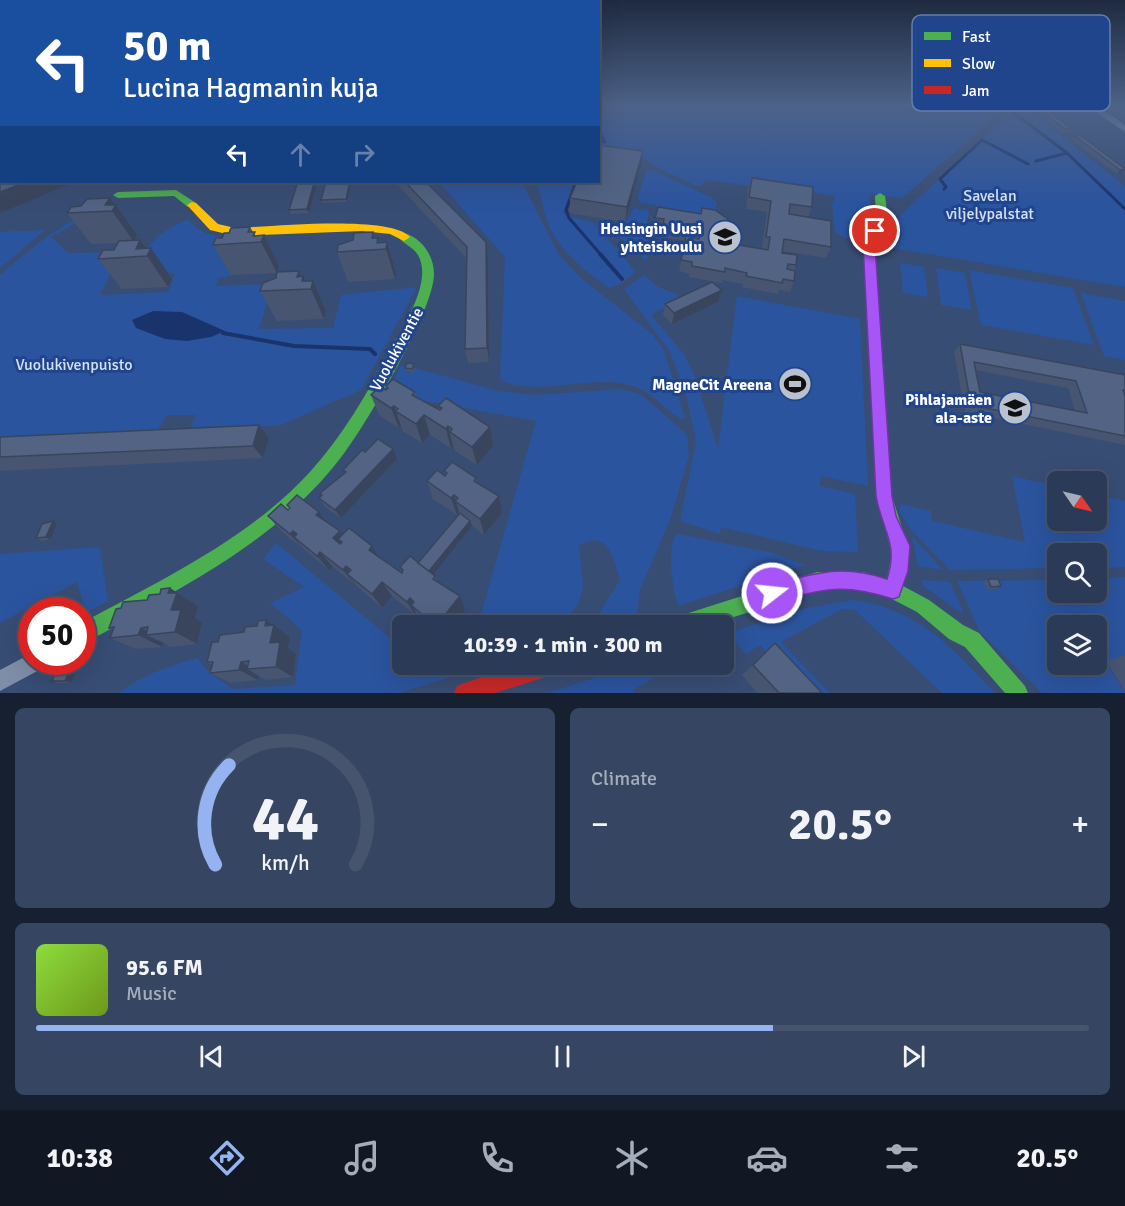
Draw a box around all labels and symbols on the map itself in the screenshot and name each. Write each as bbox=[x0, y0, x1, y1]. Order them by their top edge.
legend bbox=[912, 15, 1110, 111]
text: Fast bbox=[962, 27, 991, 47]
text: Slow bbox=[962, 54, 996, 74]
text: Jam bbox=[962, 81, 990, 101]
park label: Savelan viljelypalstat bbox=[946, 186, 1034, 224]
pin bbox=[849, 205, 900, 256]
place label: Helsingin Uusi yhteiskoulu bbox=[600, 219, 702, 257]
school or university icon: Helsingin Uusi yhteiskoulu bbox=[707, 219, 743, 255]
street label: Vuolukiventie bbox=[366, 304, 428, 395]
park label: Vuolukivenpuisto bbox=[15, 355, 133, 375]
sports icon: MagneCit Areena bbox=[777, 366, 813, 402]
place label: MagneCit Areena bbox=[652, 375, 772, 395]
place label: Pihlajamäen ala-aste bbox=[905, 390, 992, 428]
school or university icon: Pihlajamäen ala-aste bbox=[997, 390, 1033, 426]
north arrow bbox=[1047, 471, 1107, 531]
position arrow bbox=[740, 561, 804, 625]
speed limit sign: 50 bbox=[18, 597, 96, 675]

